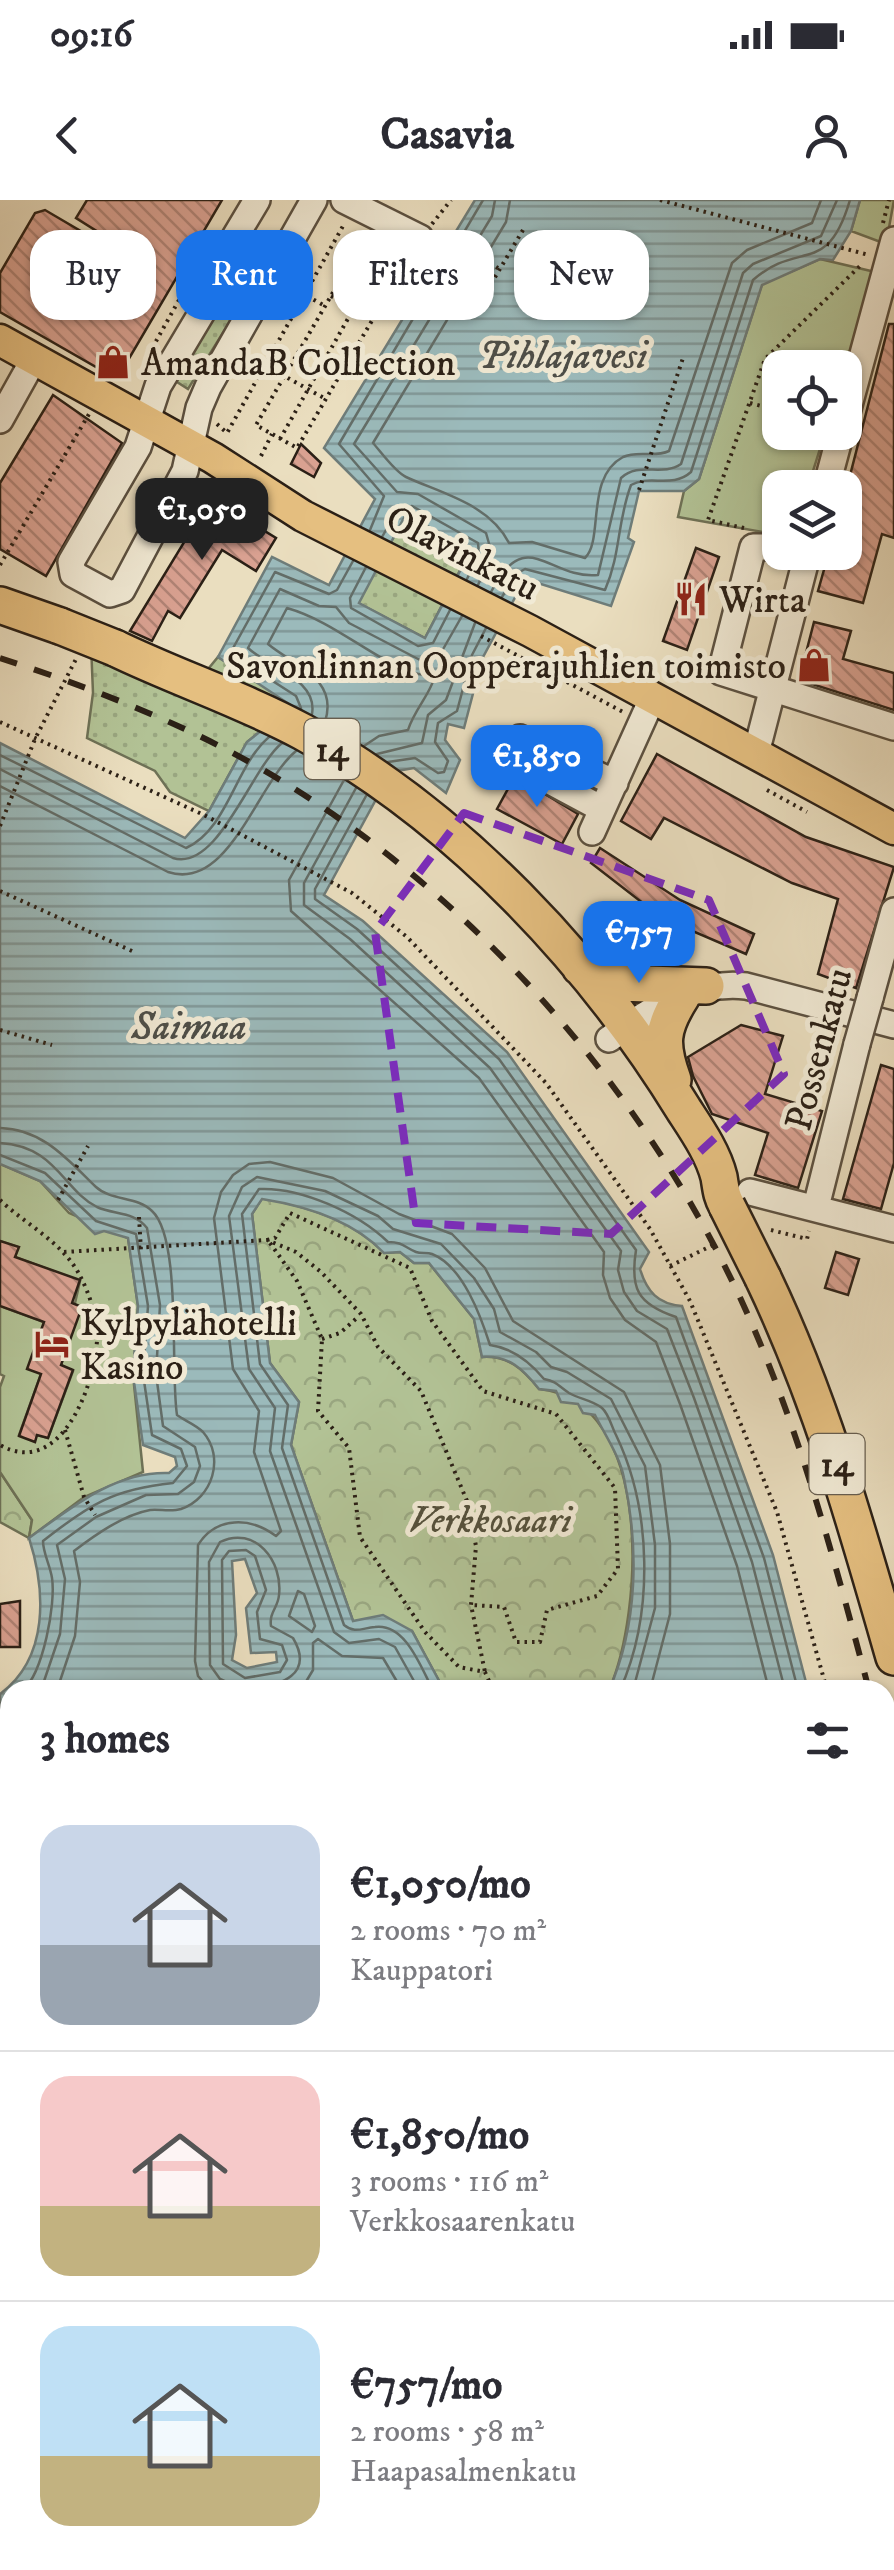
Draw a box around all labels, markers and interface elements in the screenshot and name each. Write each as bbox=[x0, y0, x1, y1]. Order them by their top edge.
text: 09:16 bbox=[50, 11, 133, 59]
text: Casavia bbox=[380, 107, 514, 163]
icon: back bbox=[40, 108, 95, 163]
icon: person bbox=[799, 108, 854, 163]
chip: Buy bbox=[30, 230, 156, 320]
chip: Rent bbox=[176, 230, 313, 320]
chip: Filters bbox=[333, 230, 494, 320]
chip: New bbox=[514, 230, 649, 320]
water label: Pihlajavesi bbox=[479, 332, 650, 382]
place label: AmandaB Collection bbox=[141, 340, 456, 388]
shop icon: AmandaB Collection bbox=[94, 343, 132, 381]
map controls bbox=[762, 350, 862, 570]
button: locate bbox=[762, 350, 862, 450]
button: layers bbox=[762, 470, 862, 570]
pin: €1,050 bbox=[121, 478, 283, 563]
text: €1,050 bbox=[157, 490, 247, 530]
street label: Olavinkatu bbox=[377, 495, 547, 613]
place label: Wirta bbox=[718, 577, 806, 625]
restaurant icon: Wirta bbox=[672, 580, 710, 618]
place label: Savonlinnan Oopperajuhlien toimisto bbox=[226, 643, 786, 691]
shop icon: Savonlinnan Oopperajuhlien toimisto bbox=[795, 646, 833, 684]
road number: 14 bbox=[304, 719, 360, 779]
pin: €1,850 bbox=[456, 725, 618, 810]
text: €1,850 bbox=[493, 737, 581, 777]
pin: €757 bbox=[580, 901, 698, 986]
text: €757 bbox=[605, 913, 673, 953]
street label: Possenkatu bbox=[775, 963, 865, 1136]
water label: Saimaa bbox=[130, 1003, 247, 1053]
place label: Kylpylähotelli Kasino bbox=[80, 1300, 297, 1392]
hotel icon: Kylpylähotelli Kasino bbox=[33, 1325, 71, 1363]
road number: 14 bbox=[810, 1434, 864, 1494]
park label: Verkkosaari bbox=[409, 1497, 573, 1545]
icon: filters bbox=[800, 1713, 855, 1768]
text: 3 homes bbox=[40, 1714, 170, 1766]
text: €1,050/mo bbox=[350, 1859, 531, 1911]
icon: home bbox=[120, 1865, 240, 1985]
text: 2 rooms · 70 m² bbox=[350, 1911, 546, 1951]
text: Kauppatori bbox=[350, 1951, 493, 1991]
text: €1,850/mo bbox=[350, 2110, 529, 2162]
icon: home bbox=[120, 2116, 240, 2236]
text: 3 rooms · 116 m² bbox=[350, 2162, 548, 2202]
text: Verkkosaarenkatu bbox=[350, 2202, 575, 2242]
text: €757/mo bbox=[350, 2360, 503, 2412]
icon: home bbox=[120, 2366, 240, 2486]
text: 2 rooms · 58 m² bbox=[350, 2412, 544, 2452]
text: Haapasalmenkatu bbox=[350, 2452, 577, 2492]

